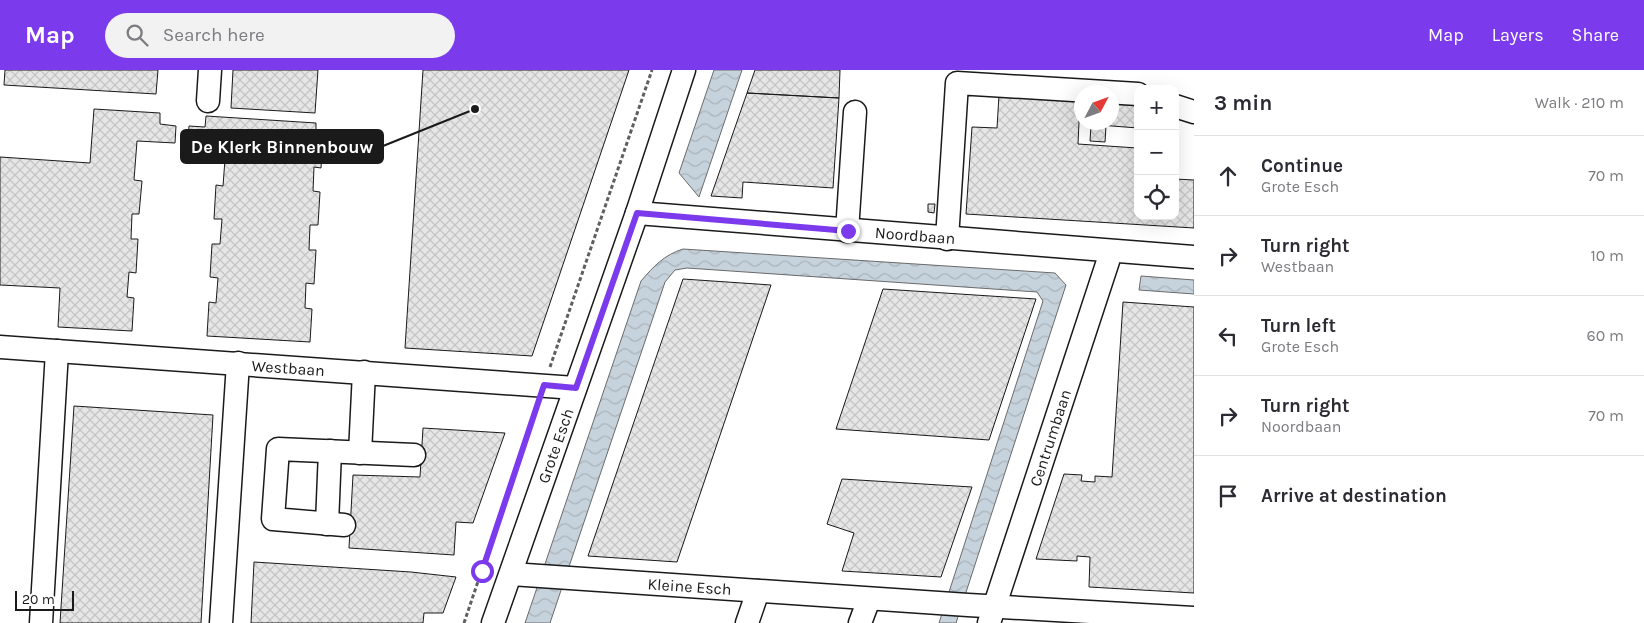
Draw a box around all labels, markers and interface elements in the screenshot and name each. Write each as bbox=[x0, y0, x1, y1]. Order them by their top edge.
search box bbox=[105, 13, 455, 58]
text: Map bbox=[25, 21, 75, 49]
icon: search bbox=[123, 21, 151, 49]
text: Search here bbox=[163, 24, 265, 46]
text: Map bbox=[1428, 24, 1464, 46]
text: Layers bbox=[1492, 24, 1544, 46]
text: Share bbox=[1572, 24, 1619, 46]
north arrow bbox=[1074, 85, 1119, 130]
map controls bbox=[1134, 85, 1179, 220]
button: + bbox=[1134, 85, 1179, 130]
text: 3 min bbox=[1214, 91, 1272, 115]
text: Walk · 210 m bbox=[1535, 93, 1624, 112]
callout: De Klerk Binnenbouw bbox=[181, 130, 383, 163]
button: − bbox=[1134, 130, 1179, 175]
text: De Klerk Binnenbouw bbox=[191, 136, 374, 158]
text: Continue bbox=[1261, 155, 1343, 177]
icon: ahead bbox=[1214, 162, 1242, 190]
text: 70 m bbox=[1588, 166, 1624, 185]
button: locate bbox=[1134, 175, 1179, 220]
text: Grote Esch bbox=[1261, 177, 1339, 196]
route end bbox=[837, 220, 860, 243]
street label: Noordbaan bbox=[874, 223, 956, 248]
text: Turn right bbox=[1261, 235, 1350, 257]
icon: right bbox=[1214, 242, 1242, 270]
text: 10 m bbox=[1590, 246, 1624, 265]
text: Westbaan bbox=[1261, 257, 1334, 276]
text: Turn left bbox=[1261, 315, 1336, 337]
icon: left bbox=[1214, 322, 1242, 350]
text: 60 m bbox=[1587, 326, 1624, 345]
text: Grote Esch bbox=[1261, 337, 1339, 356]
street label: Westbaan bbox=[251, 356, 325, 380]
street label: Centrumbaan bbox=[1026, 387, 1075, 489]
text: Turn right bbox=[1261, 395, 1350, 417]
icon: right bbox=[1214, 402, 1242, 430]
street label: Grote Esch bbox=[534, 406, 578, 486]
text: 70 m bbox=[1588, 406, 1624, 425]
text: Noordbaan bbox=[1261, 417, 1341, 436]
icon: arrive bbox=[1214, 482, 1242, 510]
text: Arrive at destination bbox=[1261, 485, 1447, 507]
route start bbox=[471, 560, 494, 583]
street label: Kleine Esch bbox=[647, 574, 732, 599]
scale bar bbox=[15, 588, 74, 611]
text: 20 m bbox=[22, 591, 55, 608]

